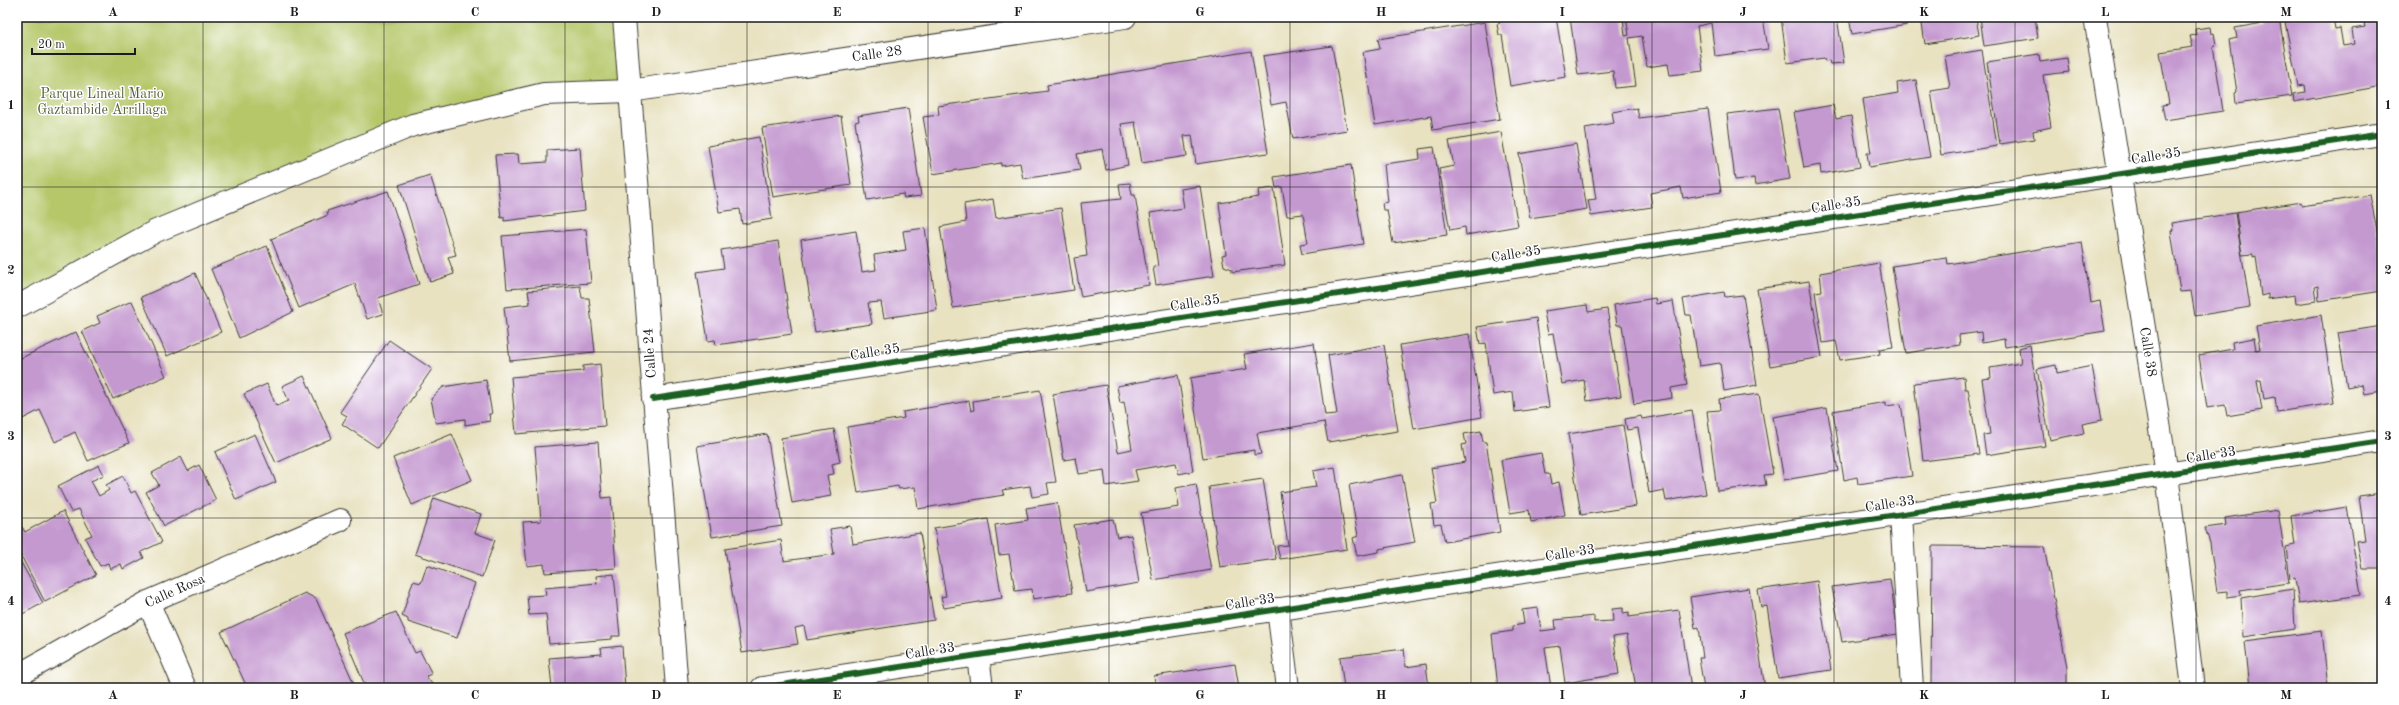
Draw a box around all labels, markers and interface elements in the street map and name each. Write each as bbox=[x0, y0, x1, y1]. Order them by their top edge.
text: A bbox=[108, 6, 118, 19]
text: B bbox=[289, 6, 299, 19]
text: C bbox=[471, 6, 479, 19]
text: D bbox=[651, 6, 661, 19]
text: E bbox=[833, 6, 842, 19]
text: F bbox=[1014, 6, 1023, 19]
text: G bbox=[1195, 6, 1205, 19]
text: H bbox=[1376, 6, 1387, 19]
text: I bbox=[1559, 6, 1565, 19]
text: J bbox=[1739, 6, 1747, 19]
text: K bbox=[1919, 6, 1929, 19]
text: L bbox=[2101, 6, 2110, 19]
text: M bbox=[2280, 6, 2292, 19]
scale bar bbox=[32, 30, 135, 56]
text: 20 m bbox=[38, 39, 65, 51]
street label: Calle 28 bbox=[851, 44, 903, 64]
park label: Parque Lineal Mario Gaztambide Arrillaga bbox=[37, 87, 167, 117]
text: 1 bbox=[7, 99, 15, 112]
text: 1 bbox=[2384, 99, 2392, 112]
street label: Calle 35 bbox=[2130, 145, 2182, 167]
street label: Calle 35 bbox=[1810, 194, 1862, 216]
street label: Calle 35 bbox=[1490, 243, 1542, 265]
text: 2 bbox=[7, 264, 15, 277]
text: 2 bbox=[2384, 264, 2392, 277]
street label: Calle 35 bbox=[1169, 292, 1221, 314]
street label: Calle 38 bbox=[2137, 326, 2159, 378]
street label: Calle 24 bbox=[641, 327, 659, 379]
street label: Calle 35 bbox=[849, 341, 901, 363]
text: 3 bbox=[7, 430, 15, 443]
text: 3 bbox=[2384, 430, 2392, 443]
street label: Calle 33 bbox=[2185, 444, 2237, 466]
street label: Calle 33 bbox=[1864, 493, 1916, 515]
street label: Calle 33 bbox=[1544, 542, 1596, 564]
street label: Calle Rosa bbox=[143, 572, 207, 610]
street label: Calle 33 bbox=[1224, 591, 1276, 613]
text: 4 bbox=[7, 595, 15, 608]
text: 4 bbox=[2384, 595, 2392, 608]
street label: Calle 33 bbox=[904, 640, 956, 662]
text: A bbox=[108, 689, 118, 702]
text: B bbox=[289, 689, 299, 702]
text: C bbox=[471, 689, 479, 702]
text: D bbox=[651, 689, 661, 702]
text: E bbox=[833, 689, 842, 702]
text: F bbox=[1014, 689, 1023, 702]
text: G bbox=[1195, 689, 1205, 702]
text: H bbox=[1376, 689, 1387, 702]
text: I bbox=[1559, 689, 1565, 702]
text: J bbox=[1739, 689, 1747, 702]
text: K bbox=[1919, 689, 1929, 702]
text: L bbox=[2101, 689, 2110, 702]
text: M bbox=[2280, 689, 2292, 702]

